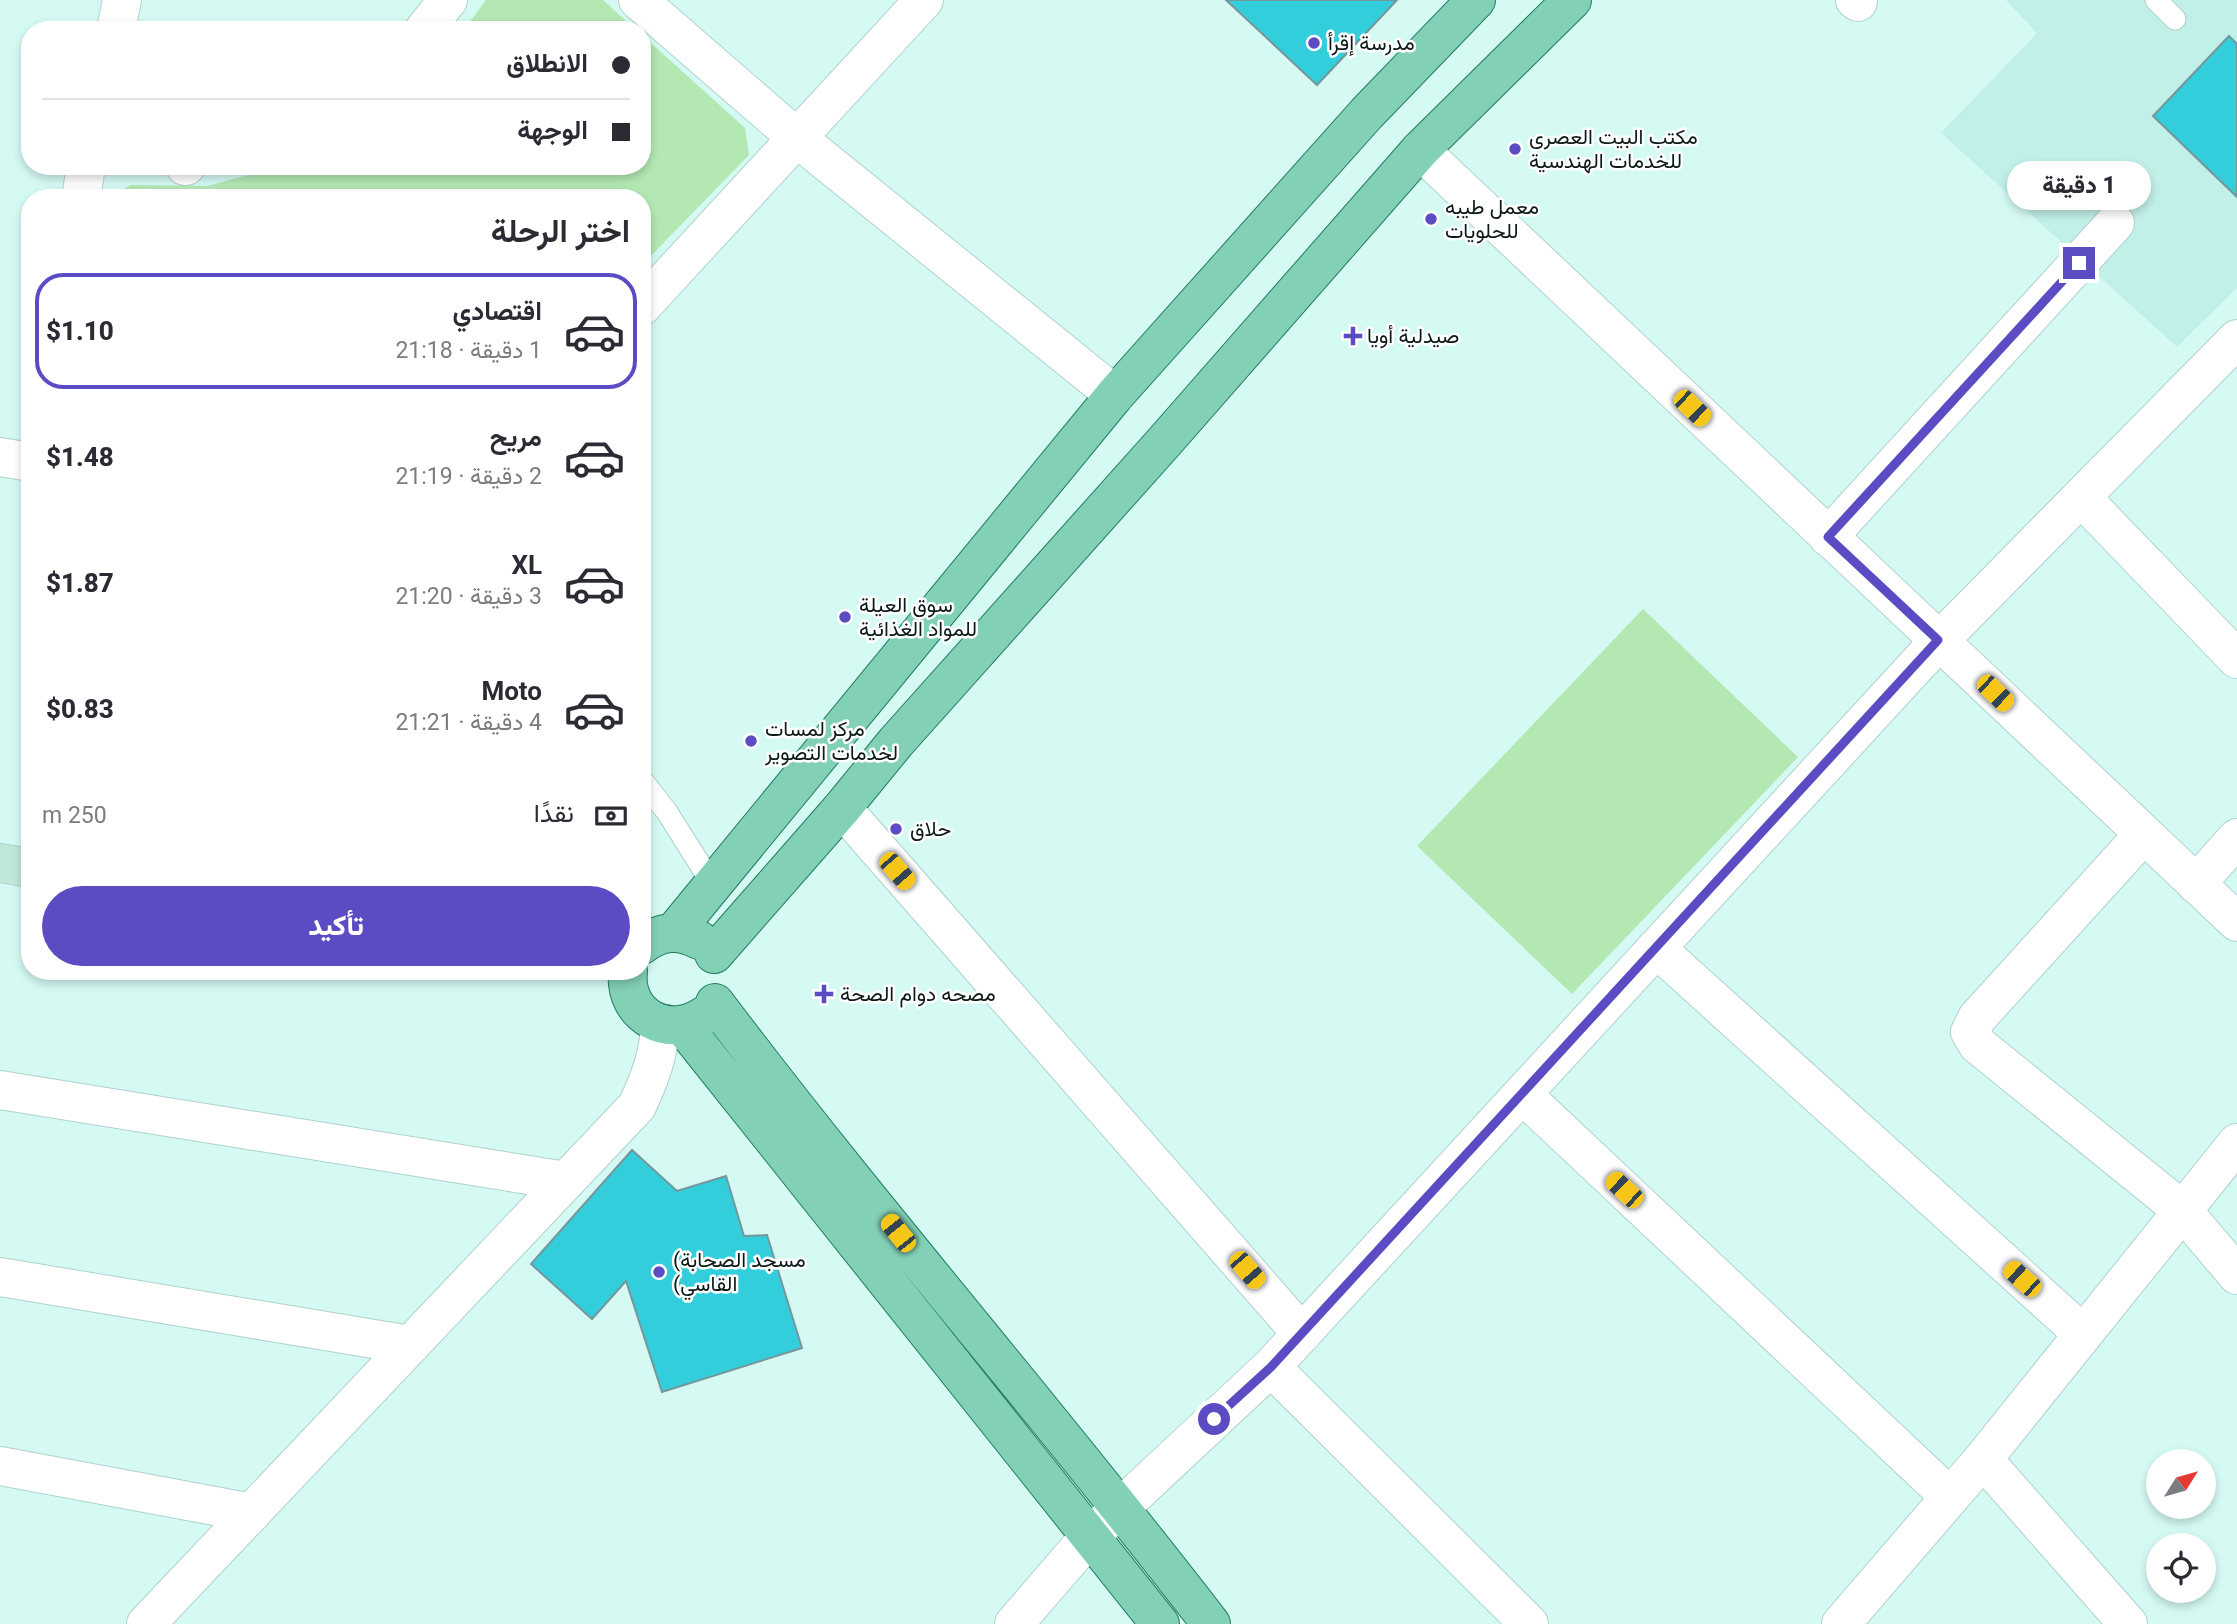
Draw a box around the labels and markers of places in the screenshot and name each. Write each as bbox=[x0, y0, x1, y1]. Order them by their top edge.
place label: مدرسة إقرأ bbox=[1328, 31, 1415, 57]
marker: مدرسة إقرأ bbox=[1306, 35, 1322, 51]
place label: مكتب البيت العصرى للخدمات الهندسية bbox=[1529, 125, 1698, 174]
marker: مكتب البيت العصرى للخدمات الهندسية bbox=[1507, 141, 1523, 157]
place label: معمل طيبه للحلويات bbox=[1445, 195, 1539, 244]
marker: معمل طيبه للحلويات bbox=[1423, 211, 1439, 227]
place label: صيدلية أويا bbox=[1367, 324, 1459, 349]
marker: صيدلية أويا bbox=[1345, 328, 1361, 344]
place label: سوق العيلة للمواد الغذائية bbox=[859, 593, 977, 642]
marker: سوق العيلة للمواد الغذائية bbox=[837, 609, 853, 625]
place label: مركز لمسات لخدمات التصوير bbox=[764, 717, 898, 766]
marker: مركز لمسات لخدمات التصوير bbox=[743, 733, 759, 749]
place label: حلاق bbox=[910, 817, 951, 841]
marker: حلاق bbox=[888, 821, 904, 837]
place label: مصحه دوام الصحة bbox=[840, 982, 996, 1008]
marker: مصحه دوام الصحة bbox=[814, 984, 834, 1004]
place label: (مسجد الصحابة (القاسي bbox=[673, 1248, 806, 1301]
marker: (مسجد الصحابة (القاسي bbox=[651, 1264, 667, 1280]

